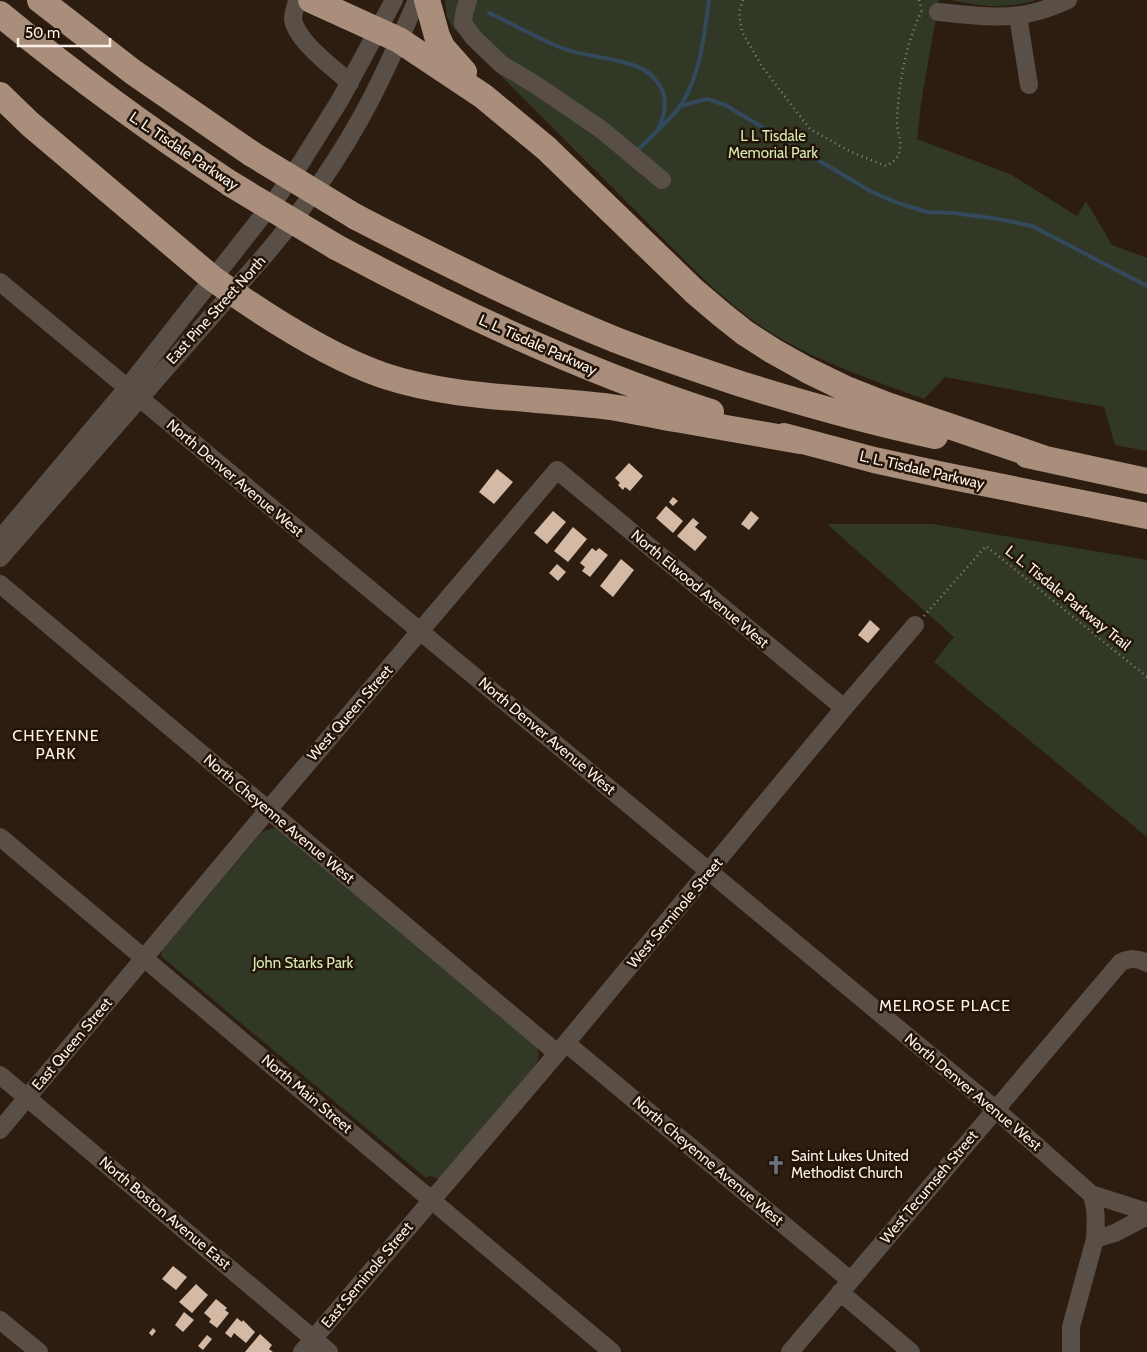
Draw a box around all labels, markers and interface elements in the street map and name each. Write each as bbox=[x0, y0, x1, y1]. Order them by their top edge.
scale bar bbox=[18, 15, 110, 47]
text: 50 m bbox=[25, 24, 60, 42]
street label: L. L. Tisdale Parkway bbox=[126, 108, 242, 194]
park label: L L Tisdale Memorial Park bbox=[728, 127, 818, 162]
street label: East Pine Street North bbox=[163, 252, 269, 368]
street label: L. L. Tisdale Parkway bbox=[476, 311, 600, 379]
street label: North Denver Avenue West bbox=[163, 415, 307, 541]
street label: L. L. Tisdale Parkway bbox=[858, 447, 987, 493]
street label: North Elwood Avenue West bbox=[628, 526, 772, 652]
street label: L. L. Tisdale Parkway Trail bbox=[1002, 542, 1135, 654]
street label: West Queen Street bbox=[304, 661, 396, 765]
street label: North Denver Avenue West bbox=[475, 673, 619, 799]
district label: CHEYENNE PARK bbox=[12, 726, 100, 763]
street label: North Cheyenne Avenue West bbox=[200, 751, 358, 887]
street label: West Seminole Street bbox=[624, 854, 726, 972]
park label: John Starks Park bbox=[252, 954, 354, 972]
street label: East Queen Street bbox=[28, 994, 116, 1094]
district label: MELROSE PLACE bbox=[879, 996, 1011, 1015]
street label: North Denver Avenue West bbox=[901, 1029, 1045, 1155]
street label: North Main Street bbox=[258, 1051, 356, 1137]
street label: North Cheyenne Avenue West bbox=[629, 1093, 787, 1229]
street label: West Tecumseh Street bbox=[876, 1127, 982, 1247]
place label: Saint Lukes United Methodist Church bbox=[791, 1147, 909, 1182]
street label: North Boston Avenue East bbox=[96, 1153, 234, 1273]
church icon: Saint Lukes United Methodist Church bbox=[765, 1154, 787, 1176]
street label: East Seminole Street bbox=[317, 1218, 417, 1332]

